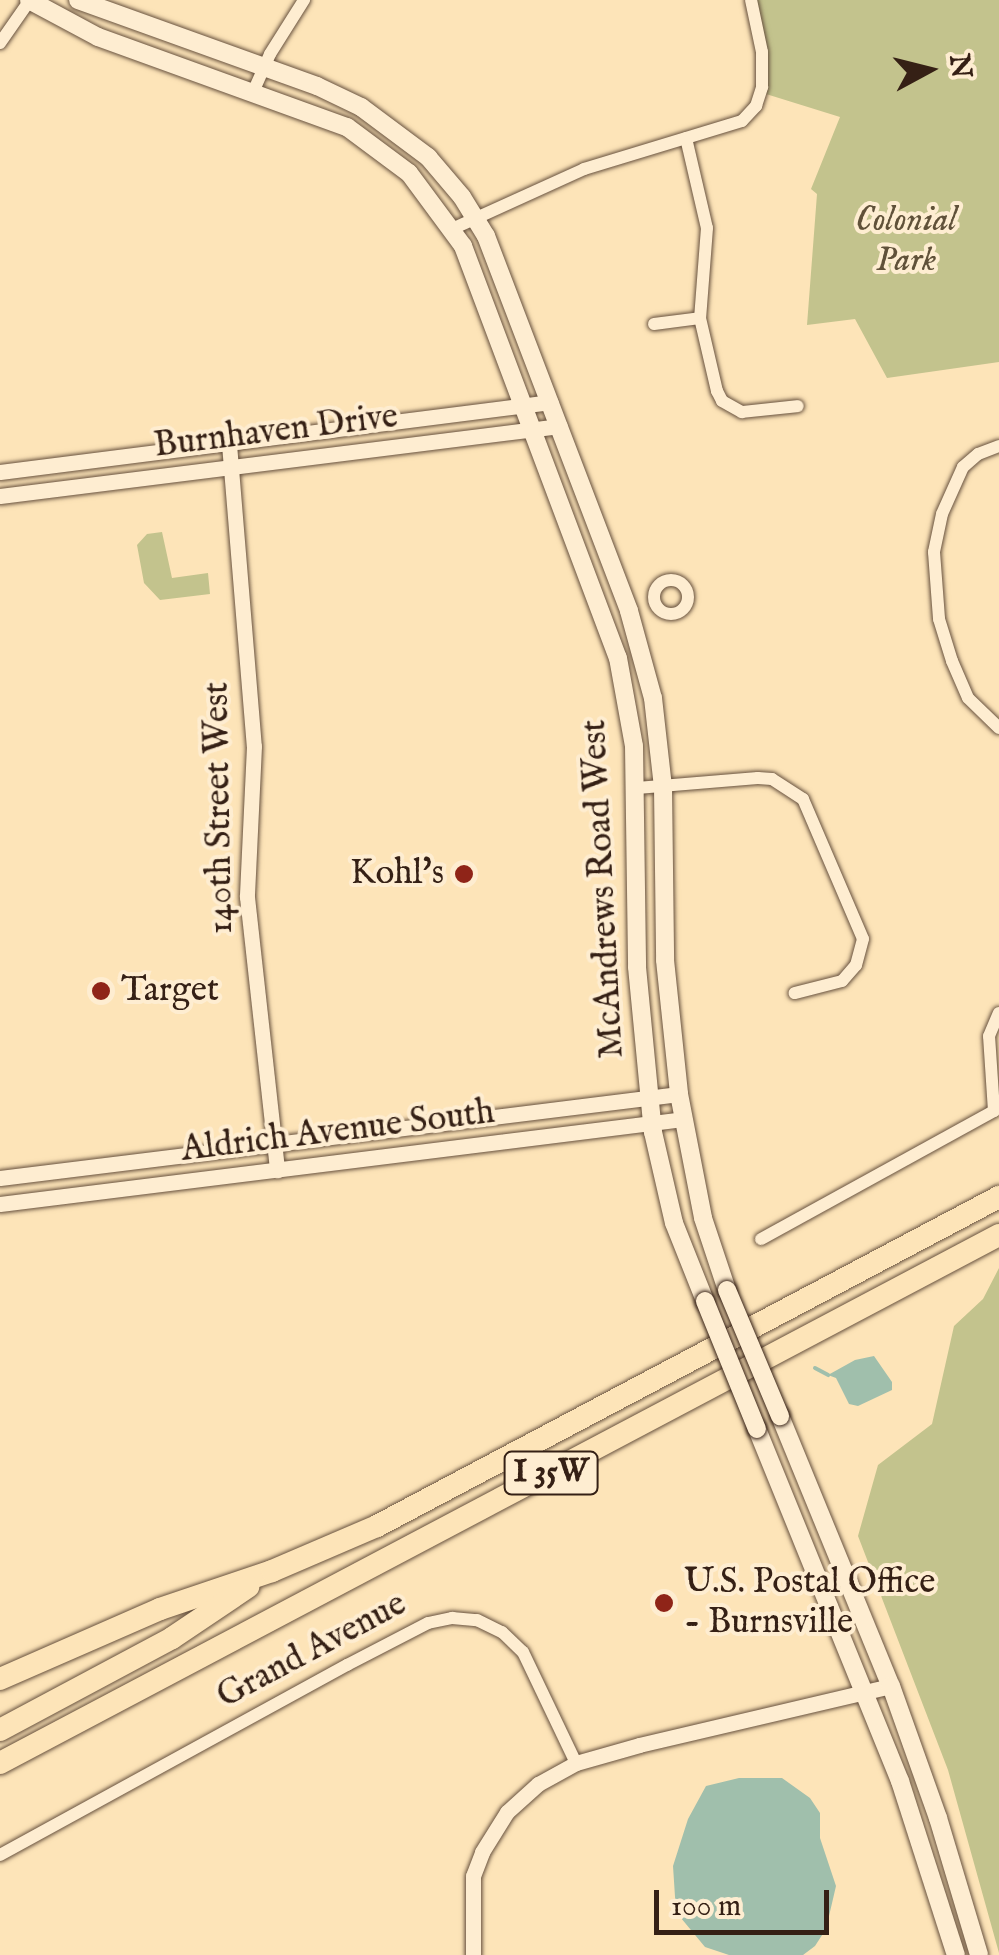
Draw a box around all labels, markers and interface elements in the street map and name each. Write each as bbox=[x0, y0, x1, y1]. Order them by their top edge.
north arrow bbox=[879, 20, 979, 120]
text: N bbox=[940, 52, 978, 80]
park label: Colonial Park bbox=[855, 200, 957, 282]
street label: Burnhaven Drive bbox=[152, 396, 400, 468]
street label: 140th Street West bbox=[197, 682, 243, 934]
street label: McAndrews Road West bbox=[574, 718, 634, 1060]
place label: Kohl's bbox=[350, 853, 444, 895]
marker: Kohl's bbox=[453, 863, 475, 885]
place label: Target bbox=[121, 970, 219, 1012]
marker: Target bbox=[90, 980, 112, 1002]
street label: Aldrich Avenue South bbox=[179, 1092, 497, 1172]
road number: I 35W bbox=[504, 1446, 598, 1500]
place label: U.S. Postal Office - Burnsville bbox=[684, 1562, 935, 1644]
street label: Grand Avenue bbox=[210, 1584, 414, 1718]
marker: U.S. Postal Office - Burnsville bbox=[653, 1592, 675, 1614]
scale bar bbox=[659, 1870, 834, 1932]
text: 100 m bbox=[671, 1888, 741, 1926]

